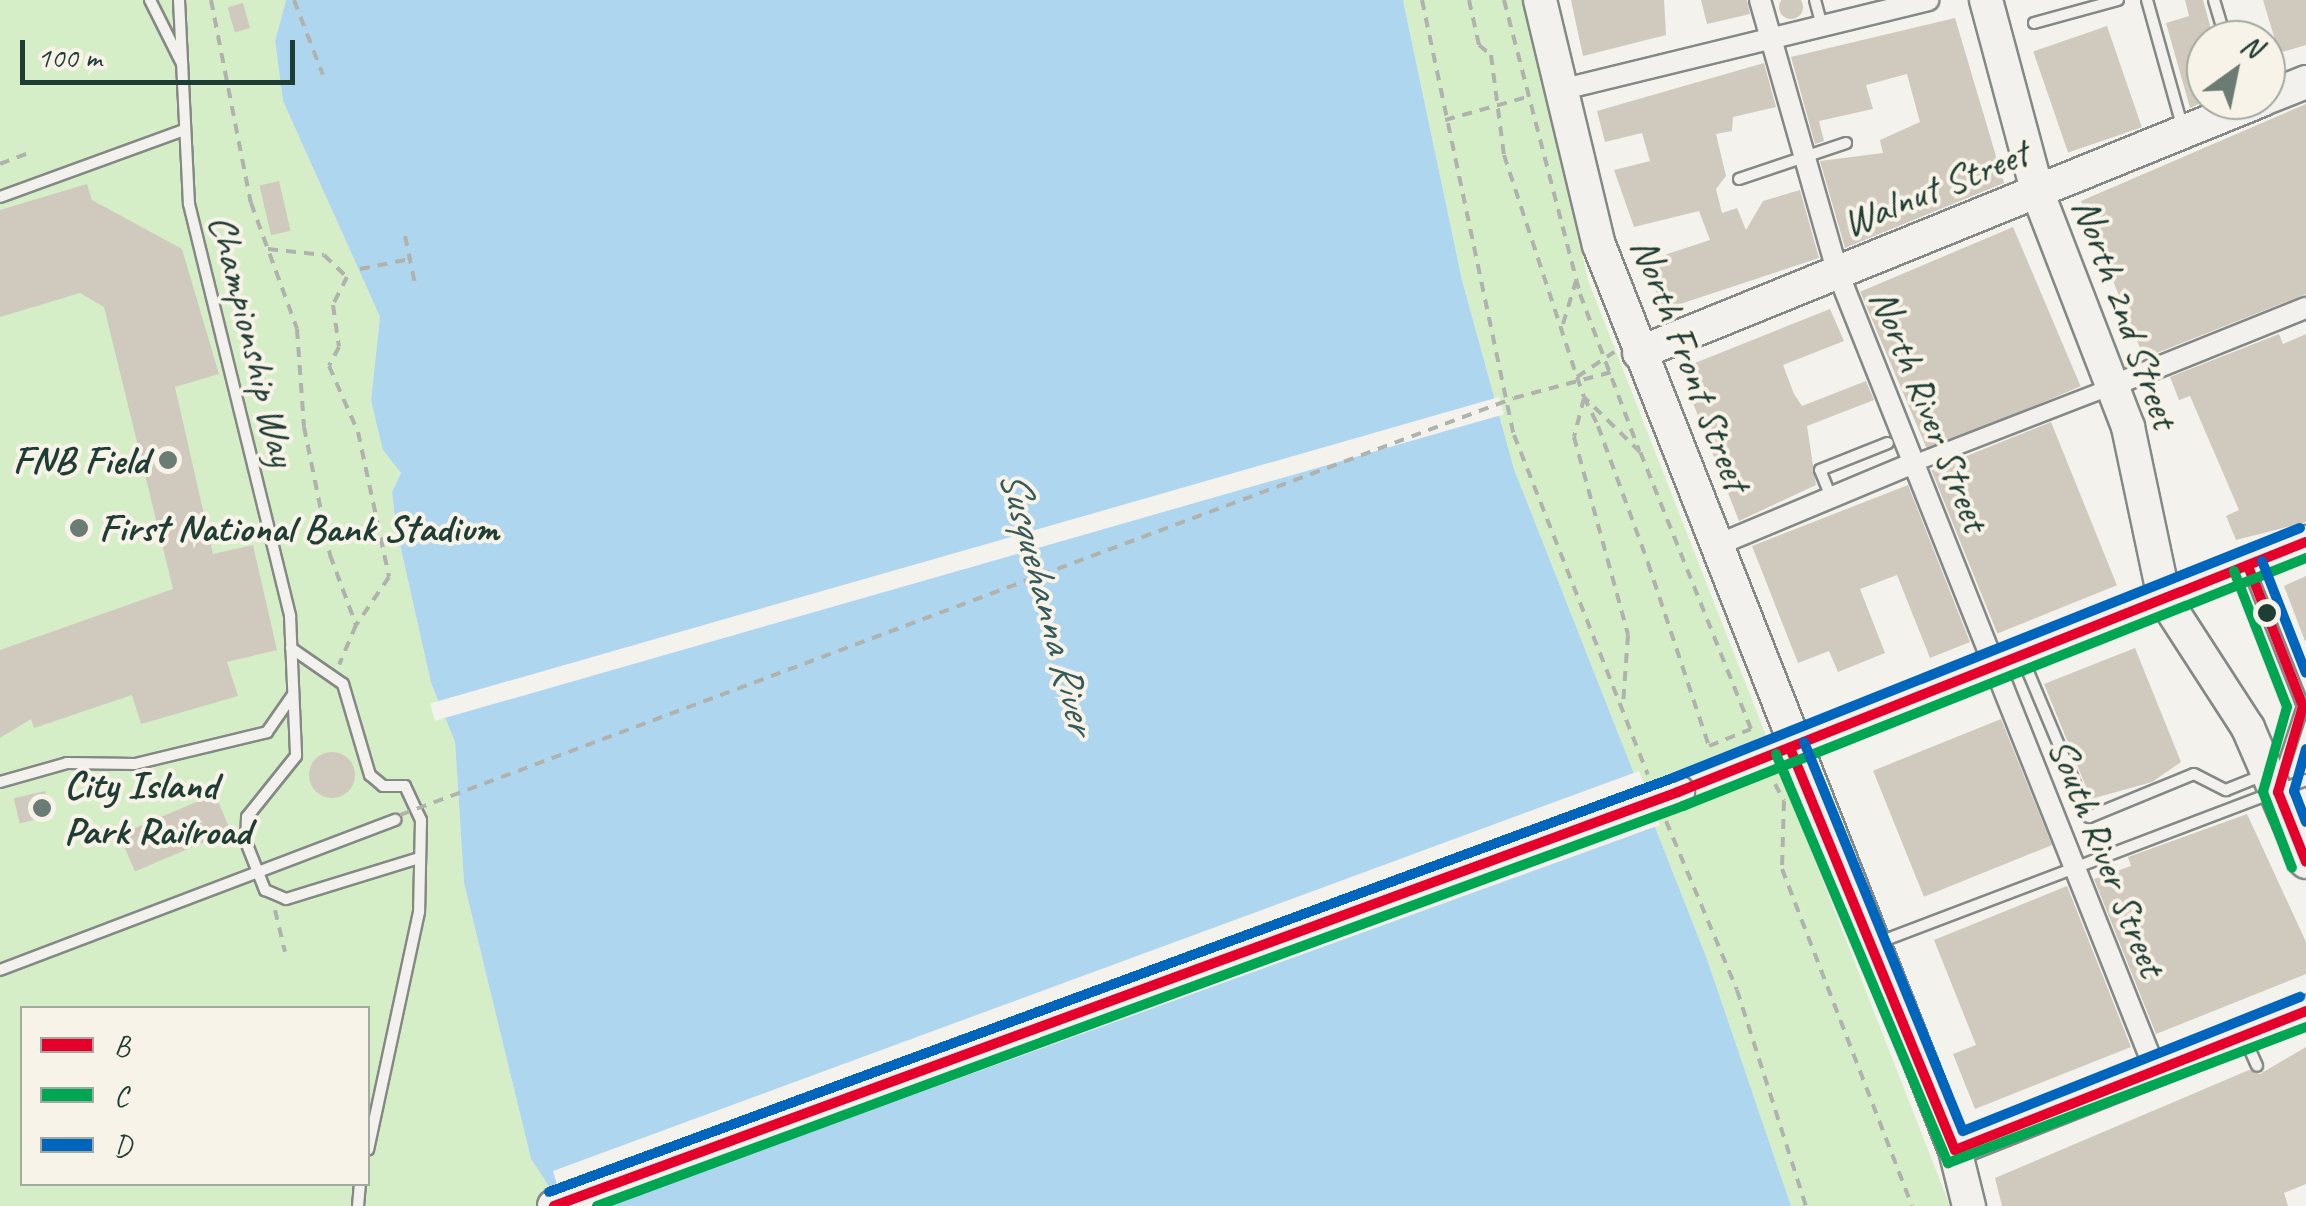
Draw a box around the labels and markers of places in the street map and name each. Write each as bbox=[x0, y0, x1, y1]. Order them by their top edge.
place label: FNB Field bbox=[13, 436, 148, 484]
marker: FNB Field bbox=[157, 449, 179, 471]
place label: First National Bank Stadium bbox=[99, 504, 503, 552]
marker: First National Bank Stadium bbox=[68, 517, 90, 539]
unlabelled marker bbox=[2257, 603, 2277, 623]
place label: City Island Park Railroad bbox=[64, 761, 255, 855]
marker: City Island Park Railroad bbox=[29, 795, 55, 821]

